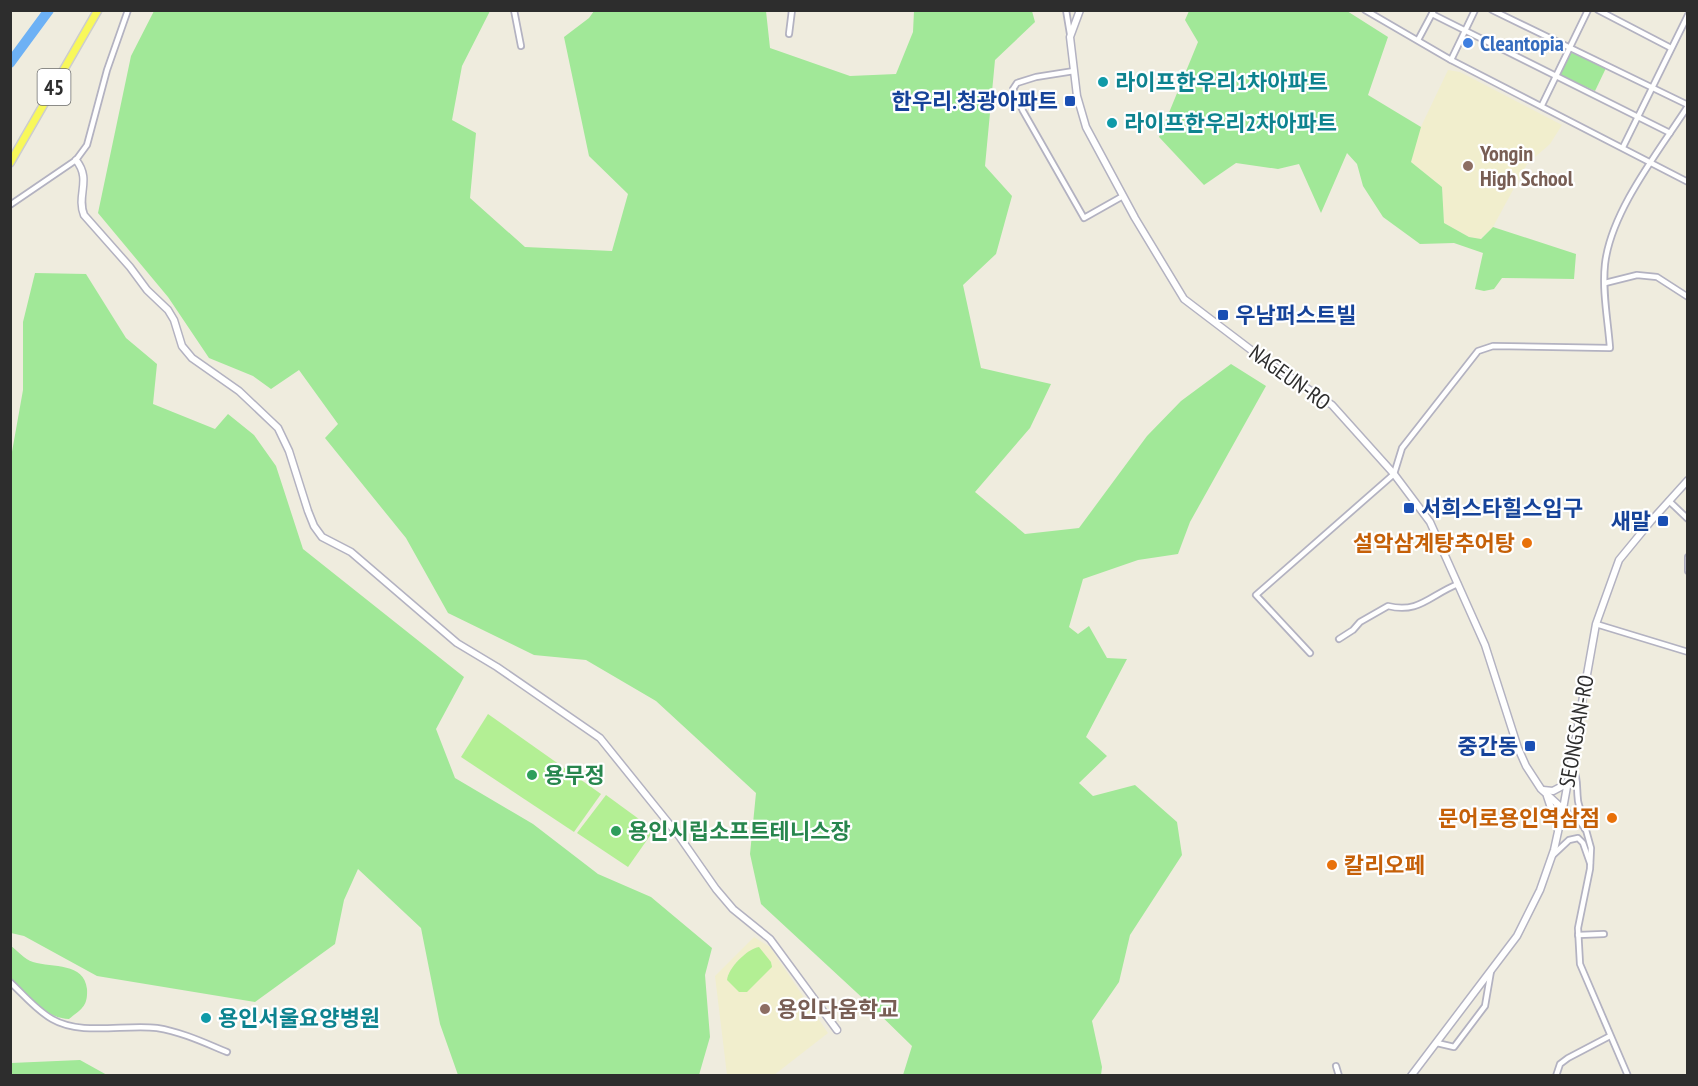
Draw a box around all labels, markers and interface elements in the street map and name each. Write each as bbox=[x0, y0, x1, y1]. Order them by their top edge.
place label: Cleantopia bbox=[1480, 29, 1564, 57]
marker: Cleantopia bbox=[1461, 36, 1475, 50]
place label: 라이프한우리1차아파트 bbox=[1115, 68, 1328, 96]
road number: 45 bbox=[38, 69, 70, 105]
marker: 라이프한우리1차아파트 bbox=[1096, 75, 1110, 89]
place label: 한우리.청광아파트 bbox=[891, 87, 1058, 115]
marker: 한우리.청광아파트 bbox=[1063, 94, 1077, 108]
place label: 라이프한우리2차아파트 bbox=[1124, 109, 1337, 137]
marker: 라이프한우리2차아파트 bbox=[1105, 116, 1119, 130]
place label: Yongin High School bbox=[1479, 139, 1574, 192]
marker: Yongin High School bbox=[1461, 159, 1475, 173]
place label: 우남퍼스트빌 bbox=[1235, 301, 1356, 329]
marker: 우남퍼스트빌 bbox=[1216, 308, 1230, 322]
street label: NAGEUN-RO bbox=[1244, 338, 1336, 416]
place label: 서희스타힐스입구 bbox=[1421, 494, 1583, 522]
marker: 서희스타힐스입구 bbox=[1402, 501, 1416, 515]
place label: 새말 bbox=[1611, 507, 1651, 535]
marker: 새말 bbox=[1656, 514, 1670, 528]
place label: 설악삼계탕추어탕 bbox=[1353, 529, 1515, 557]
marker: 설악삼계탕추어탕 bbox=[1520, 536, 1534, 550]
street label: SEONGSAN-RO bbox=[1552, 673, 1600, 789]
place label: 중간동 bbox=[1457, 732, 1518, 760]
marker: 중간동 bbox=[1523, 739, 1537, 753]
place label: 용무정 bbox=[544, 761, 605, 789]
marker: 용무정 bbox=[525, 768, 539, 782]
place label: 문어로용인역삼점 bbox=[1438, 804, 1600, 832]
marker: 문어로용인역삼점 bbox=[1605, 811, 1619, 825]
place label: 용인시립소프트테니스장 bbox=[628, 817, 851, 845]
marker: 용인시립소프트테니스장 bbox=[609, 824, 623, 838]
place label: 칼리오페 bbox=[1344, 851, 1425, 879]
marker: 칼리오페 bbox=[1325, 858, 1339, 872]
place label: 용인다움학교 bbox=[777, 995, 898, 1023]
marker: 용인다움학교 bbox=[758, 1002, 772, 1016]
place label: 용인서울요양병원 bbox=[218, 1004, 380, 1032]
marker: 용인서울요양병원 bbox=[199, 1011, 213, 1025]

